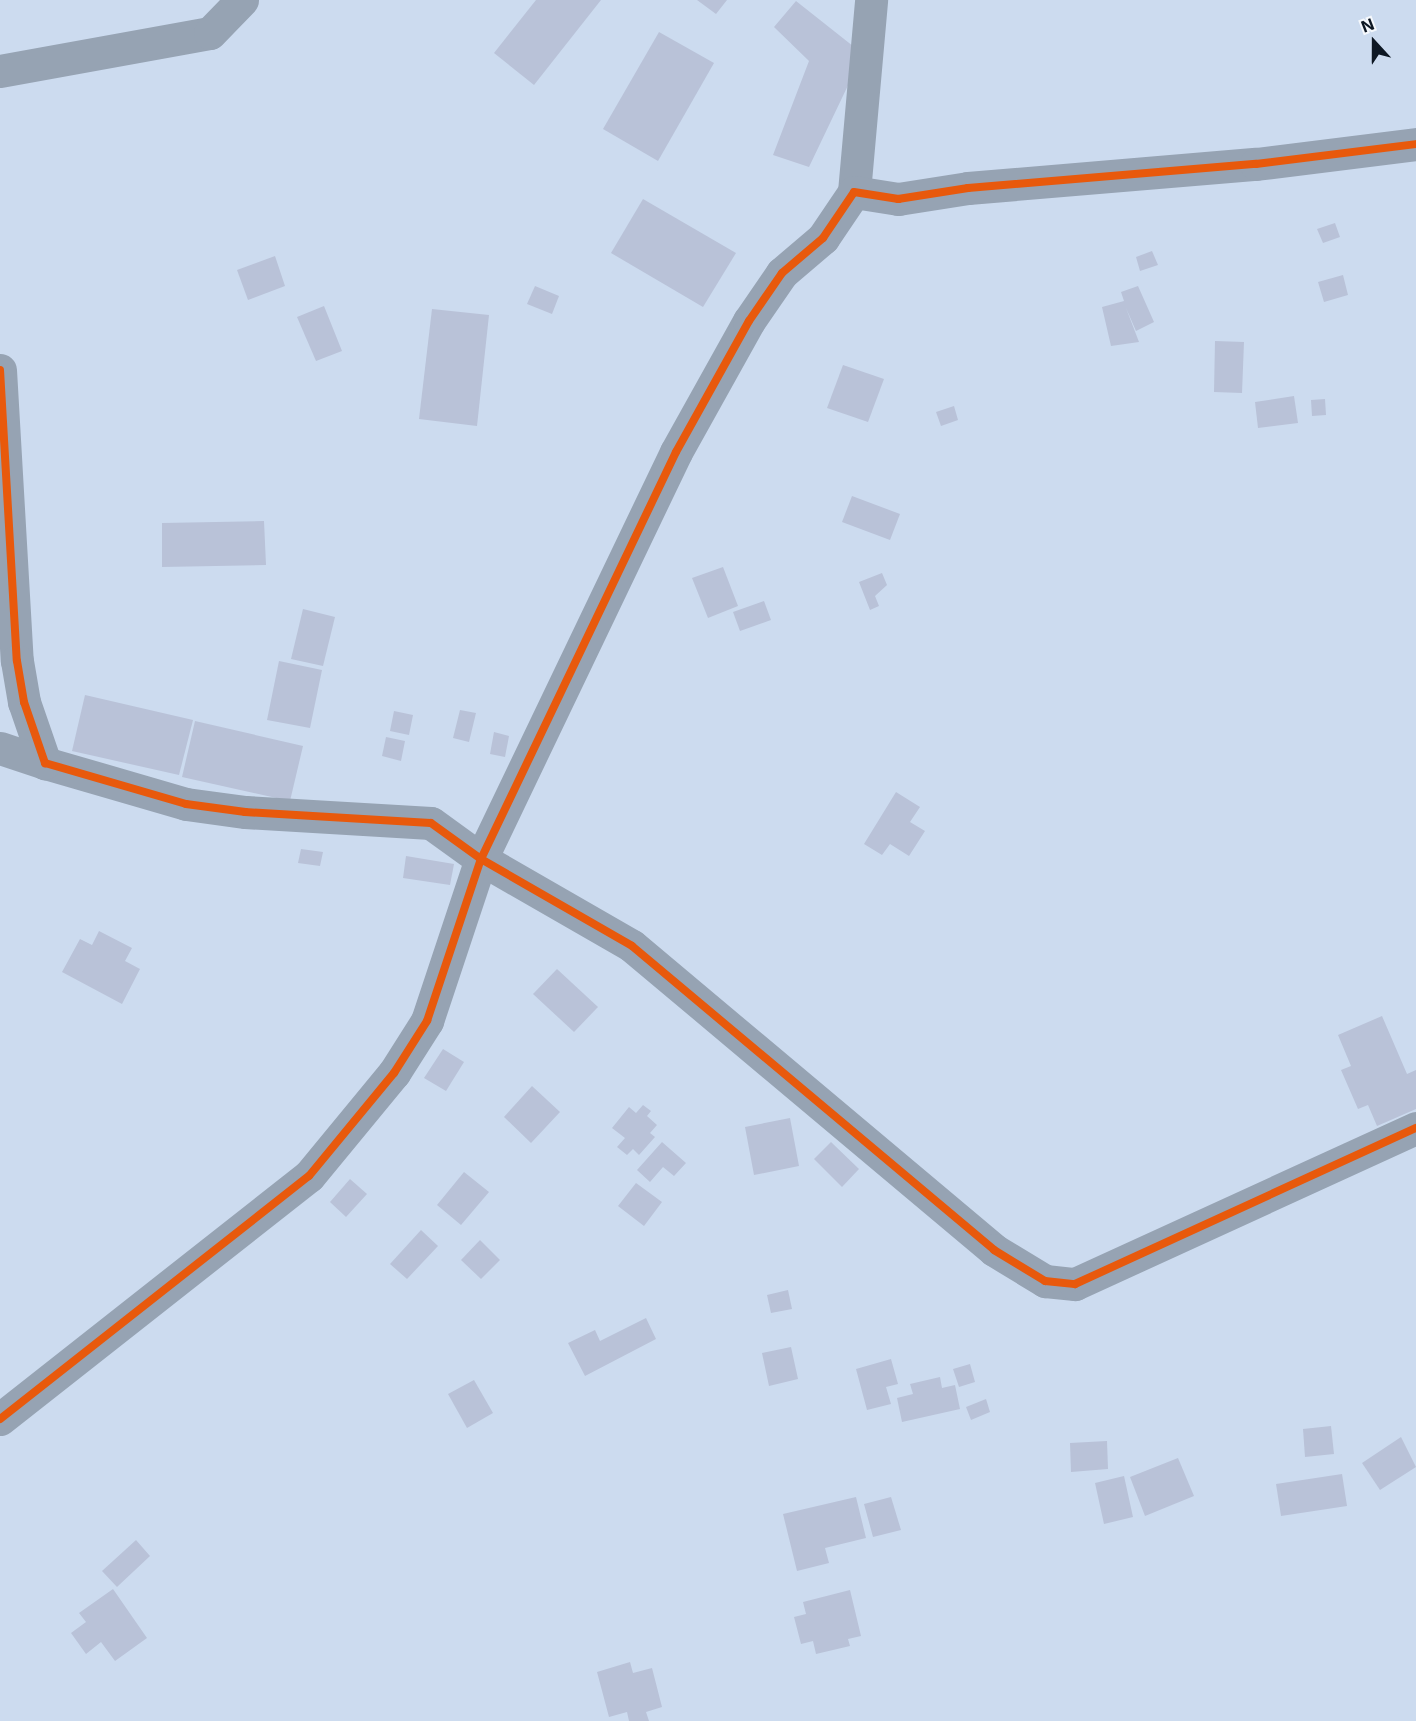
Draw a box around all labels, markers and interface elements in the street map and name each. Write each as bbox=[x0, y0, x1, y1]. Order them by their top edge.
north arrow bbox=[1344, 12, 1404, 72]
text: N bbox=[1358, 14, 1377, 37]

